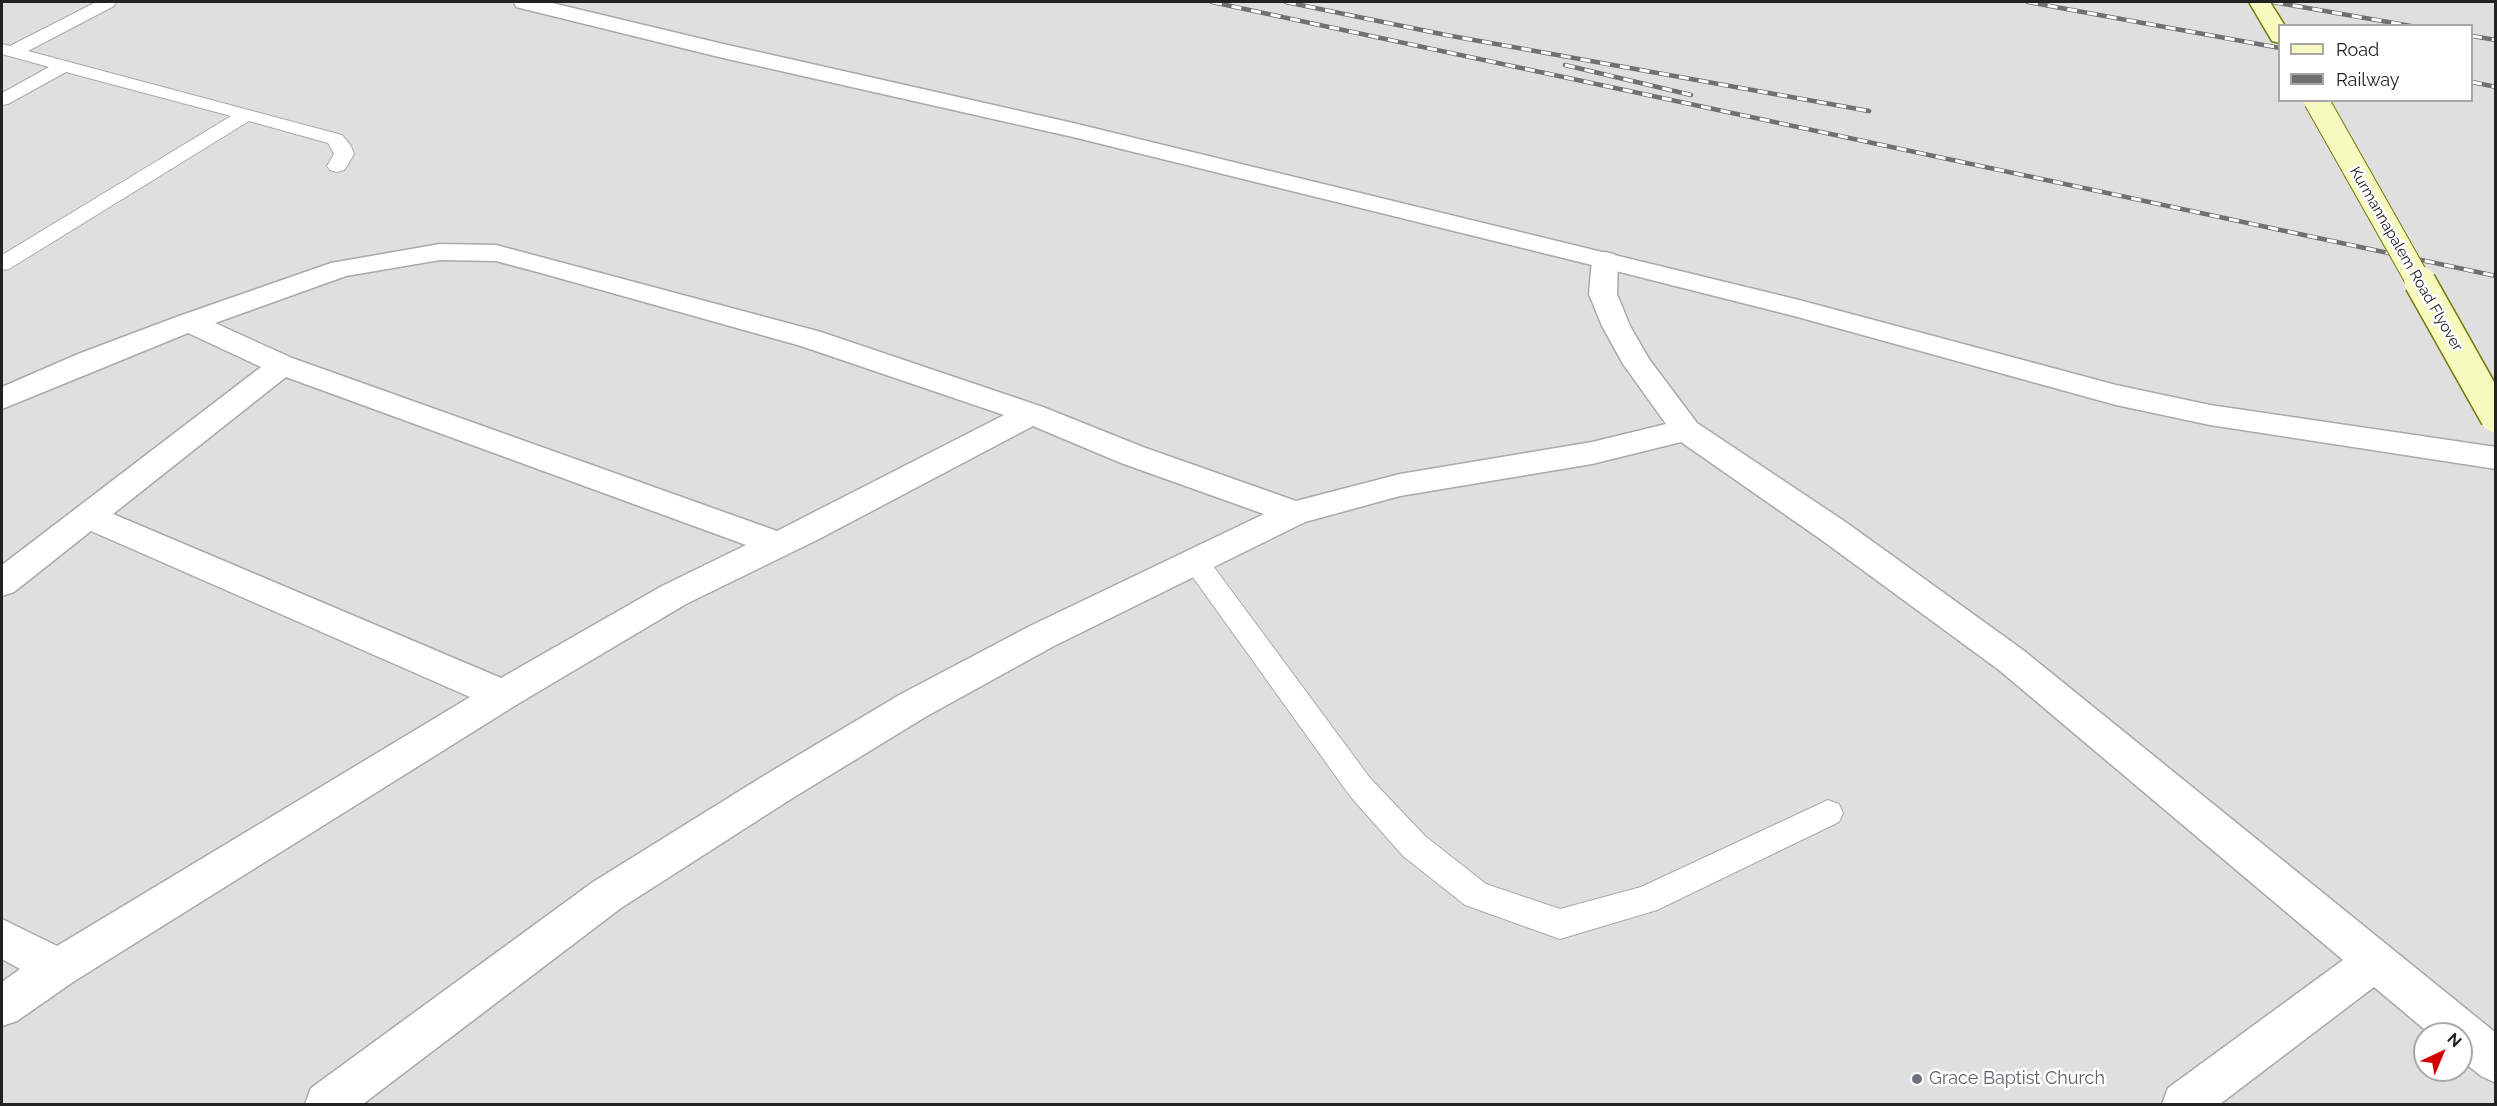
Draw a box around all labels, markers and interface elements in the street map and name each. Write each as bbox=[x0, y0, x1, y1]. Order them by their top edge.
legend bbox=[2278, 24, 2473, 102]
text: Road bbox=[2336, 39, 2379, 60]
text: Railway bbox=[2336, 69, 2400, 90]
street label: Kurmannapalem Road Flyover bbox=[2346, 164, 2466, 354]
north arrow bbox=[2413, 1022, 2473, 1082]
text: N bbox=[2443, 1029, 2465, 1051]
place label: Grace Baptist Church bbox=[1929, 1068, 2105, 1090]
marker: Grace Baptist Church bbox=[1910, 1072, 1924, 1086]

